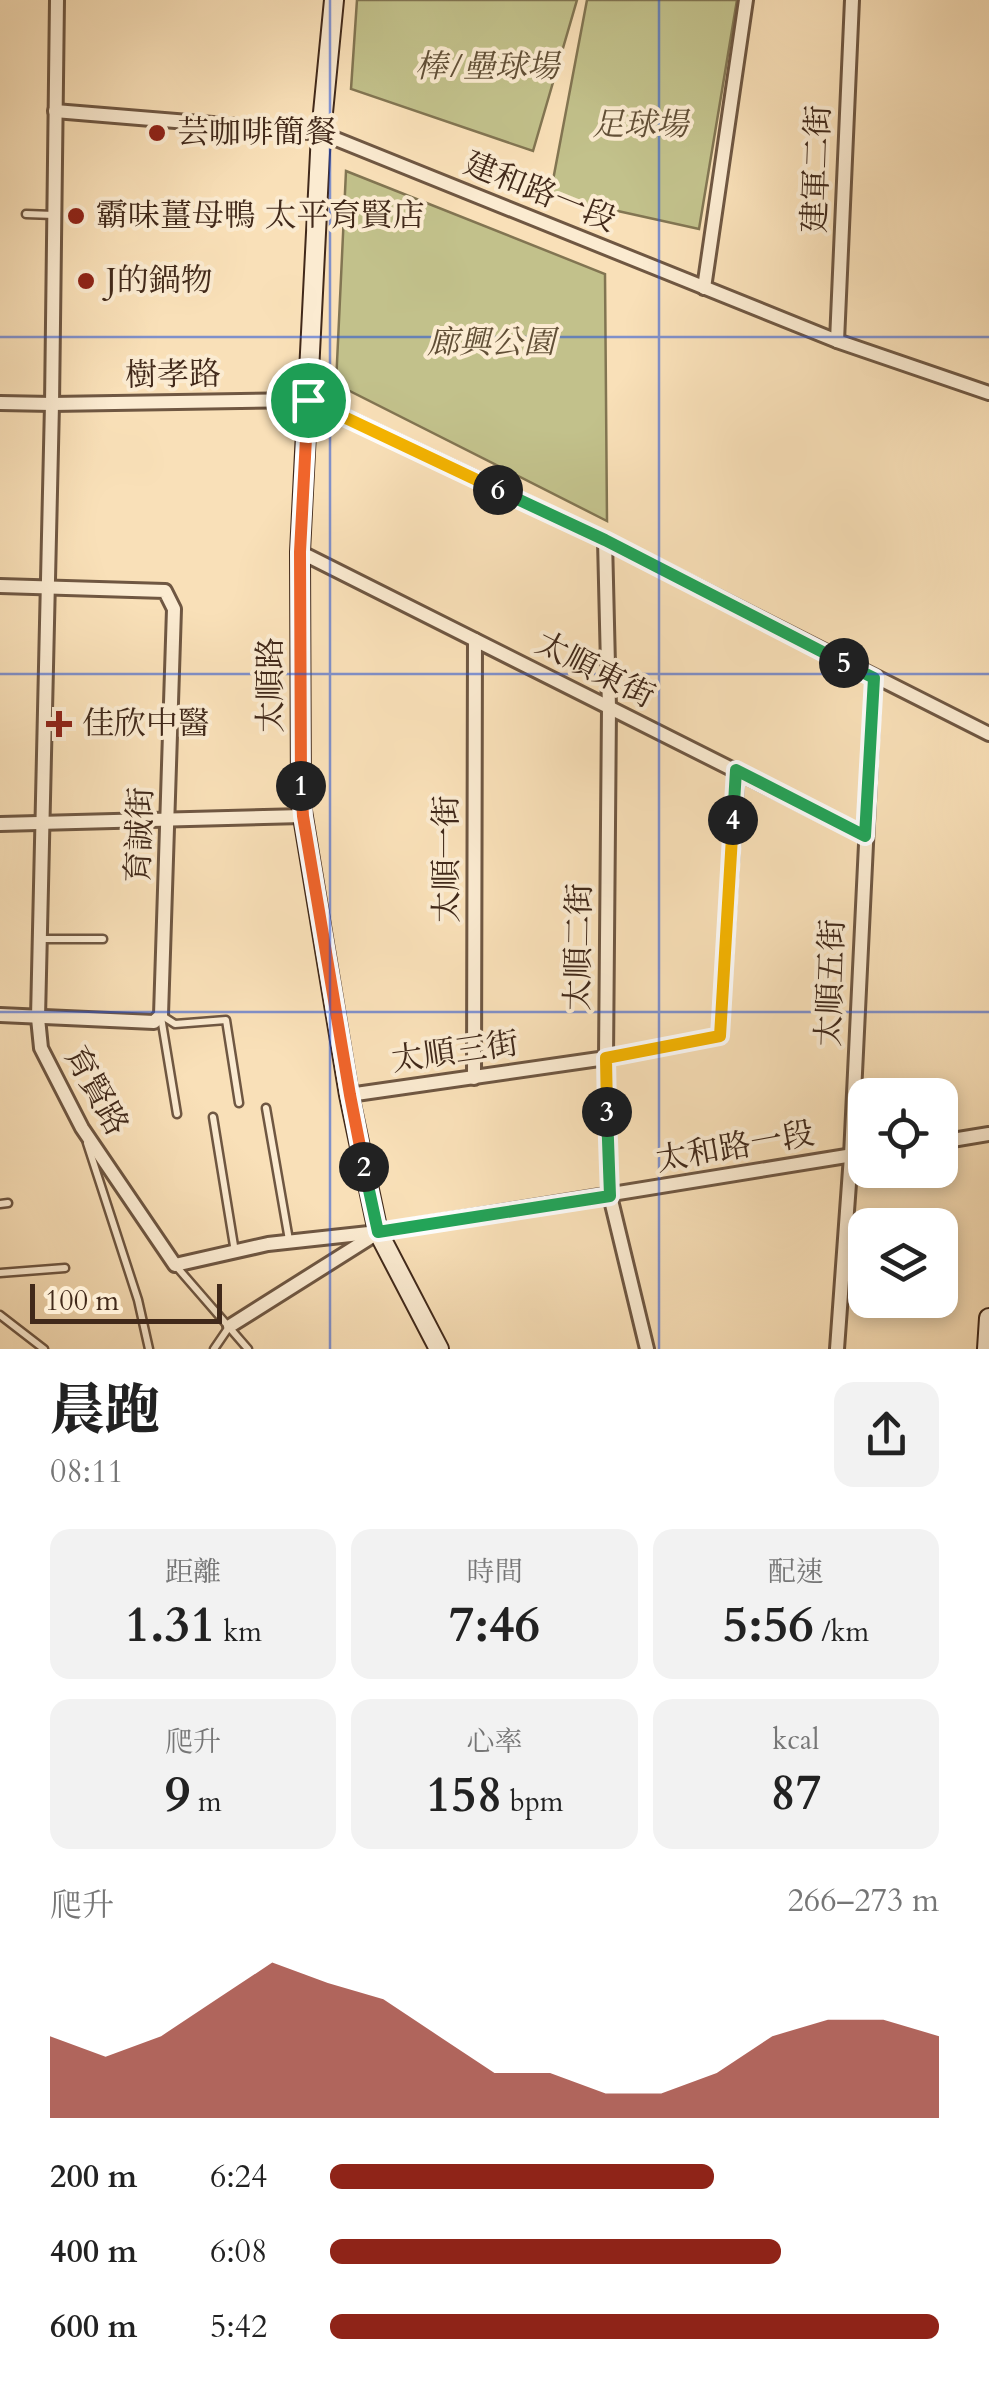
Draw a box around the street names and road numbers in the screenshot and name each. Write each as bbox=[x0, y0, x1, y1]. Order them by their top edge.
street label: 建軍二街 bbox=[793, 104, 841, 234]
street label: 建和路一段 bbox=[458, 142, 622, 242]
street label: 樹孝路 bbox=[125, 352, 221, 398]
street label: 太順東街 bbox=[528, 621, 662, 719]
street label: 太順路 bbox=[249, 637, 293, 733]
street label: 育誠街 bbox=[116, 786, 164, 884]
street label: 太順一街 bbox=[425, 795, 469, 923]
street label: 太順二街 bbox=[556, 883, 602, 1011]
street label: 太順五街 bbox=[807, 918, 855, 1048]
street label: 太順三街 bbox=[389, 1021, 521, 1083]
street label: 育賢路 bbox=[53, 1038, 139, 1144]
street label: 太和路一段 bbox=[652, 1111, 818, 1183]

